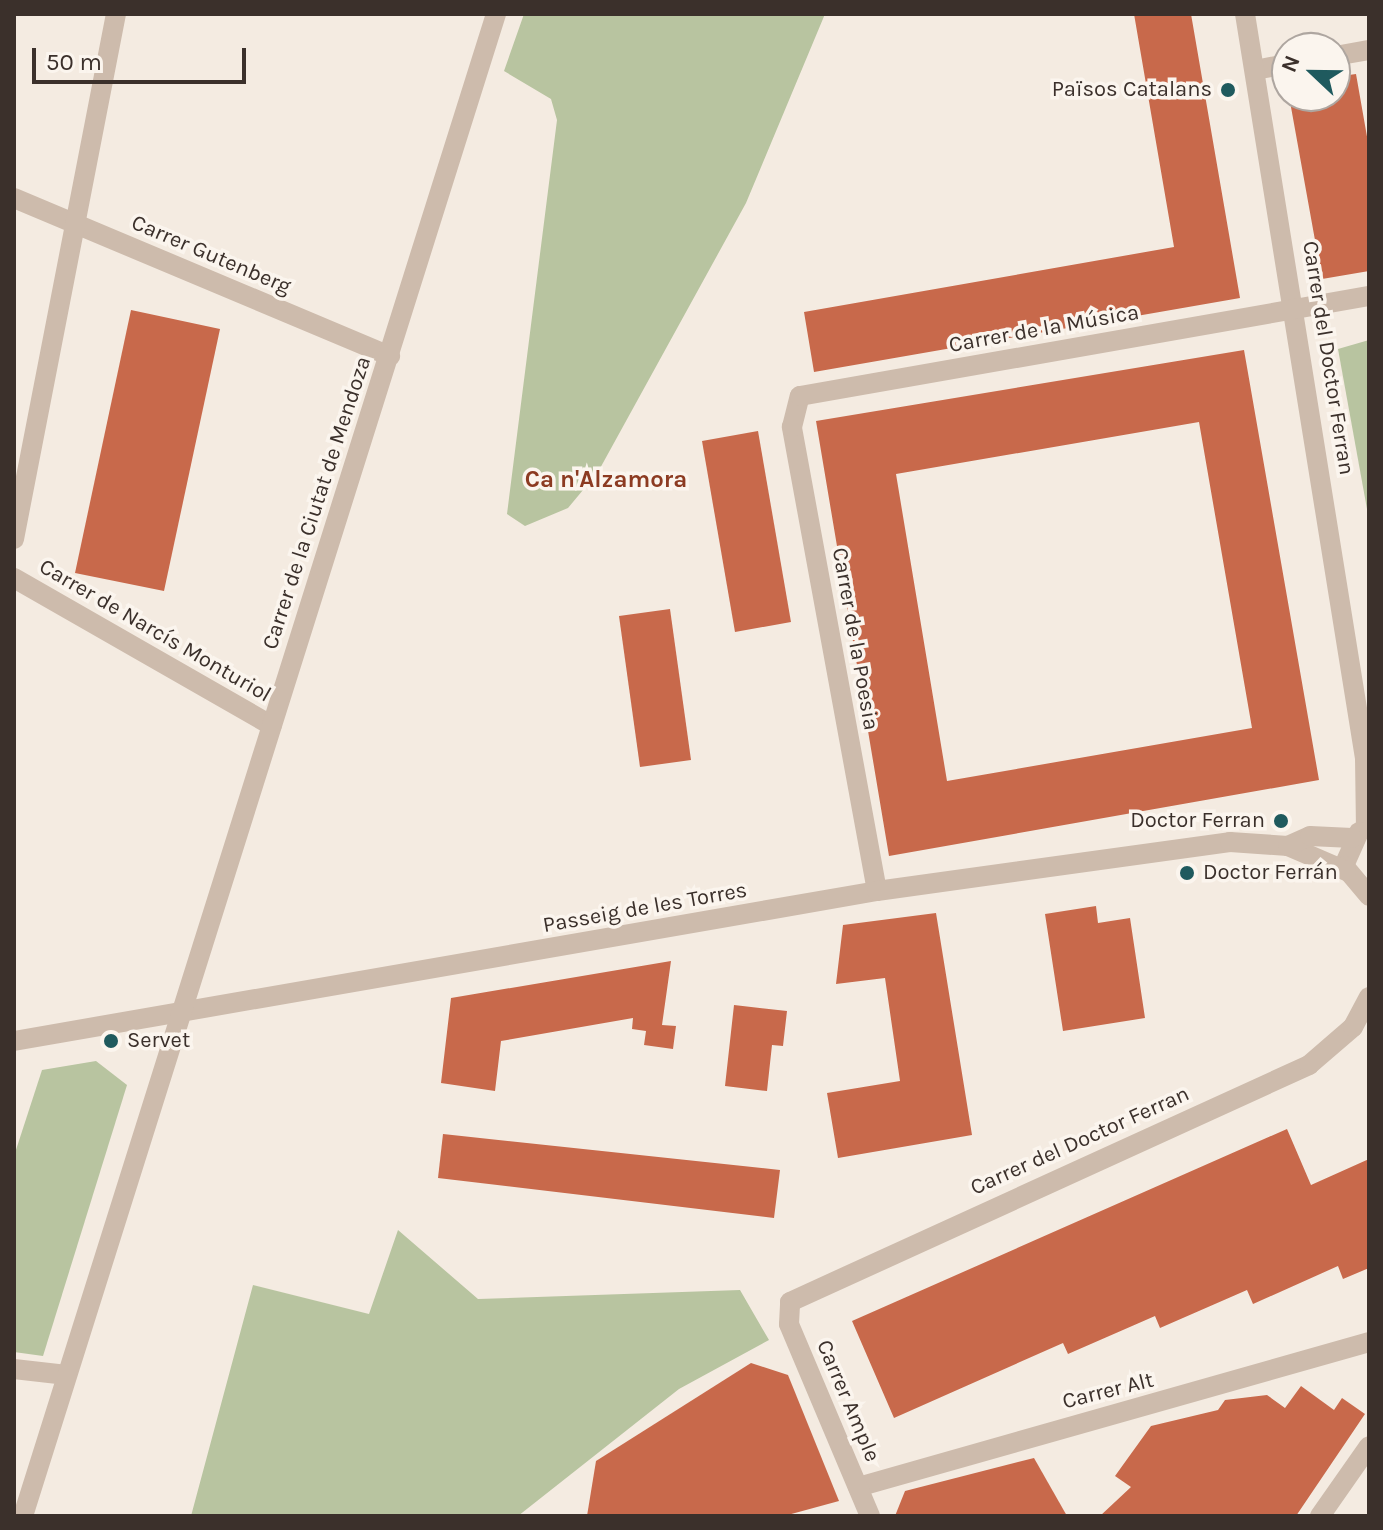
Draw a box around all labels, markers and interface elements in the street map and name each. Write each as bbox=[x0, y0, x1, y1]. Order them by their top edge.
scale bar bbox=[36, 32, 250, 82]
north arrow bbox=[1271, 32, 1351, 112]
text: 50 m bbox=[46, 48, 102, 76]
text: N bbox=[1276, 52, 1306, 76]
place label: Països Catalans bbox=[1052, 77, 1212, 103]
marker: Països Catalans bbox=[1219, 81, 1237, 99]
street label: Carrer Gutenberg bbox=[127, 210, 295, 300]
street label: Carrer del Doctor Ferran bbox=[1296, 239, 1360, 477]
street label: Carrer de la Música bbox=[947, 299, 1141, 359]
street label: Carrer de la Ciutat de Mendoza bbox=[257, 353, 377, 653]
district label: Ca n'Alzamora bbox=[525, 466, 687, 494]
street label: Carrer de la Poesia bbox=[826, 546, 884, 732]
street label: Carrer de Narcís Monturiol bbox=[34, 554, 276, 708]
place label: Doctor Ferran bbox=[1130, 808, 1265, 834]
marker: Doctor Ferran bbox=[1272, 812, 1290, 830]
place label: Doctor Ferrán bbox=[1203, 860, 1338, 886]
marker: Doctor Ferrán bbox=[1178, 864, 1196, 882]
street label: Passeig de les Torres bbox=[541, 877, 749, 939]
place label: Servet bbox=[127, 1028, 190, 1054]
marker: Servet bbox=[102, 1032, 120, 1050]
street label: Carrer del Doctor Ferran bbox=[967, 1081, 1193, 1201]
street label: Carrer Ample bbox=[811, 1336, 885, 1466]
street label: Carrer Alt bbox=[1060, 1367, 1156, 1415]

